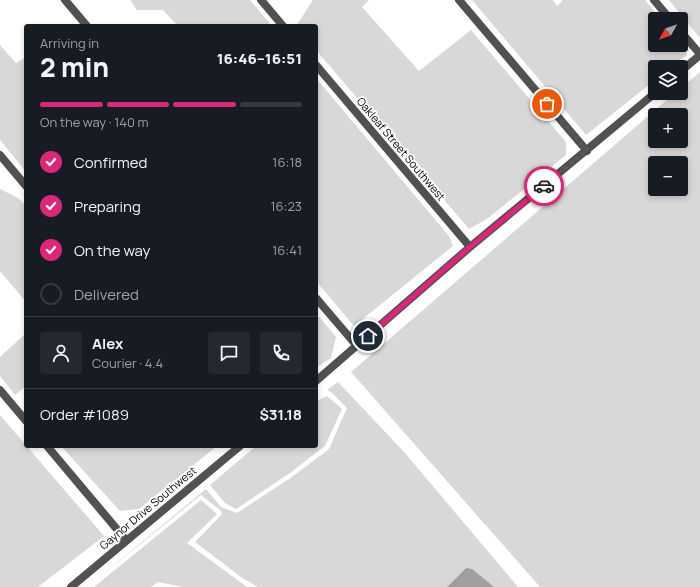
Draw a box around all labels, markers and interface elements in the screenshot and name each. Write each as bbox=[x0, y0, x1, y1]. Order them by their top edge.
north arrow bbox=[648, 12, 688, 52]
map controls bbox=[648, 12, 688, 196]
text: Arriving in bbox=[40, 34, 99, 52]
text: 16:46–16:51 bbox=[217, 48, 302, 69]
text: 2 min bbox=[40, 49, 109, 85]
button: layers bbox=[648, 60, 688, 100]
pin bbox=[530, 87, 564, 121]
icon: bag bbox=[536, 93, 558, 115]
street label: Oakleaf Street Southwest bbox=[354, 94, 449, 204]
button: + bbox=[648, 108, 688, 148]
text: On the way · 140 m bbox=[40, 113, 149, 131]
icon: check bbox=[40, 151, 62, 173]
text: Confirmed bbox=[74, 152, 147, 173]
text: 16:18 bbox=[272, 153, 302, 171]
button: − bbox=[648, 156, 688, 196]
courier bbox=[524, 166, 564, 206]
icon: car bbox=[533, 175, 555, 197]
icon: check bbox=[40, 195, 62, 217]
text: Preparing bbox=[74, 196, 141, 217]
text: 16:23 bbox=[270, 197, 302, 215]
icon: check bbox=[40, 239, 62, 261]
text: On the way bbox=[74, 240, 150, 261]
text: 16:41 bbox=[272, 241, 302, 259]
text: Delivered bbox=[74, 284, 139, 305]
pin bbox=[351, 319, 385, 353]
icon: home bbox=[357, 325, 379, 347]
button: person bbox=[40, 332, 82, 374]
button: chat bbox=[208, 332, 250, 374]
button: phone bbox=[260, 332, 302, 374]
text: Alex bbox=[92, 333, 123, 354]
text: Courier · 4.4 bbox=[92, 354, 163, 372]
text: Order #1089 bbox=[40, 404, 129, 425]
text: $31.18 bbox=[259, 404, 302, 425]
street label: Gaynor Drive Southwest bbox=[96, 463, 199, 553]

